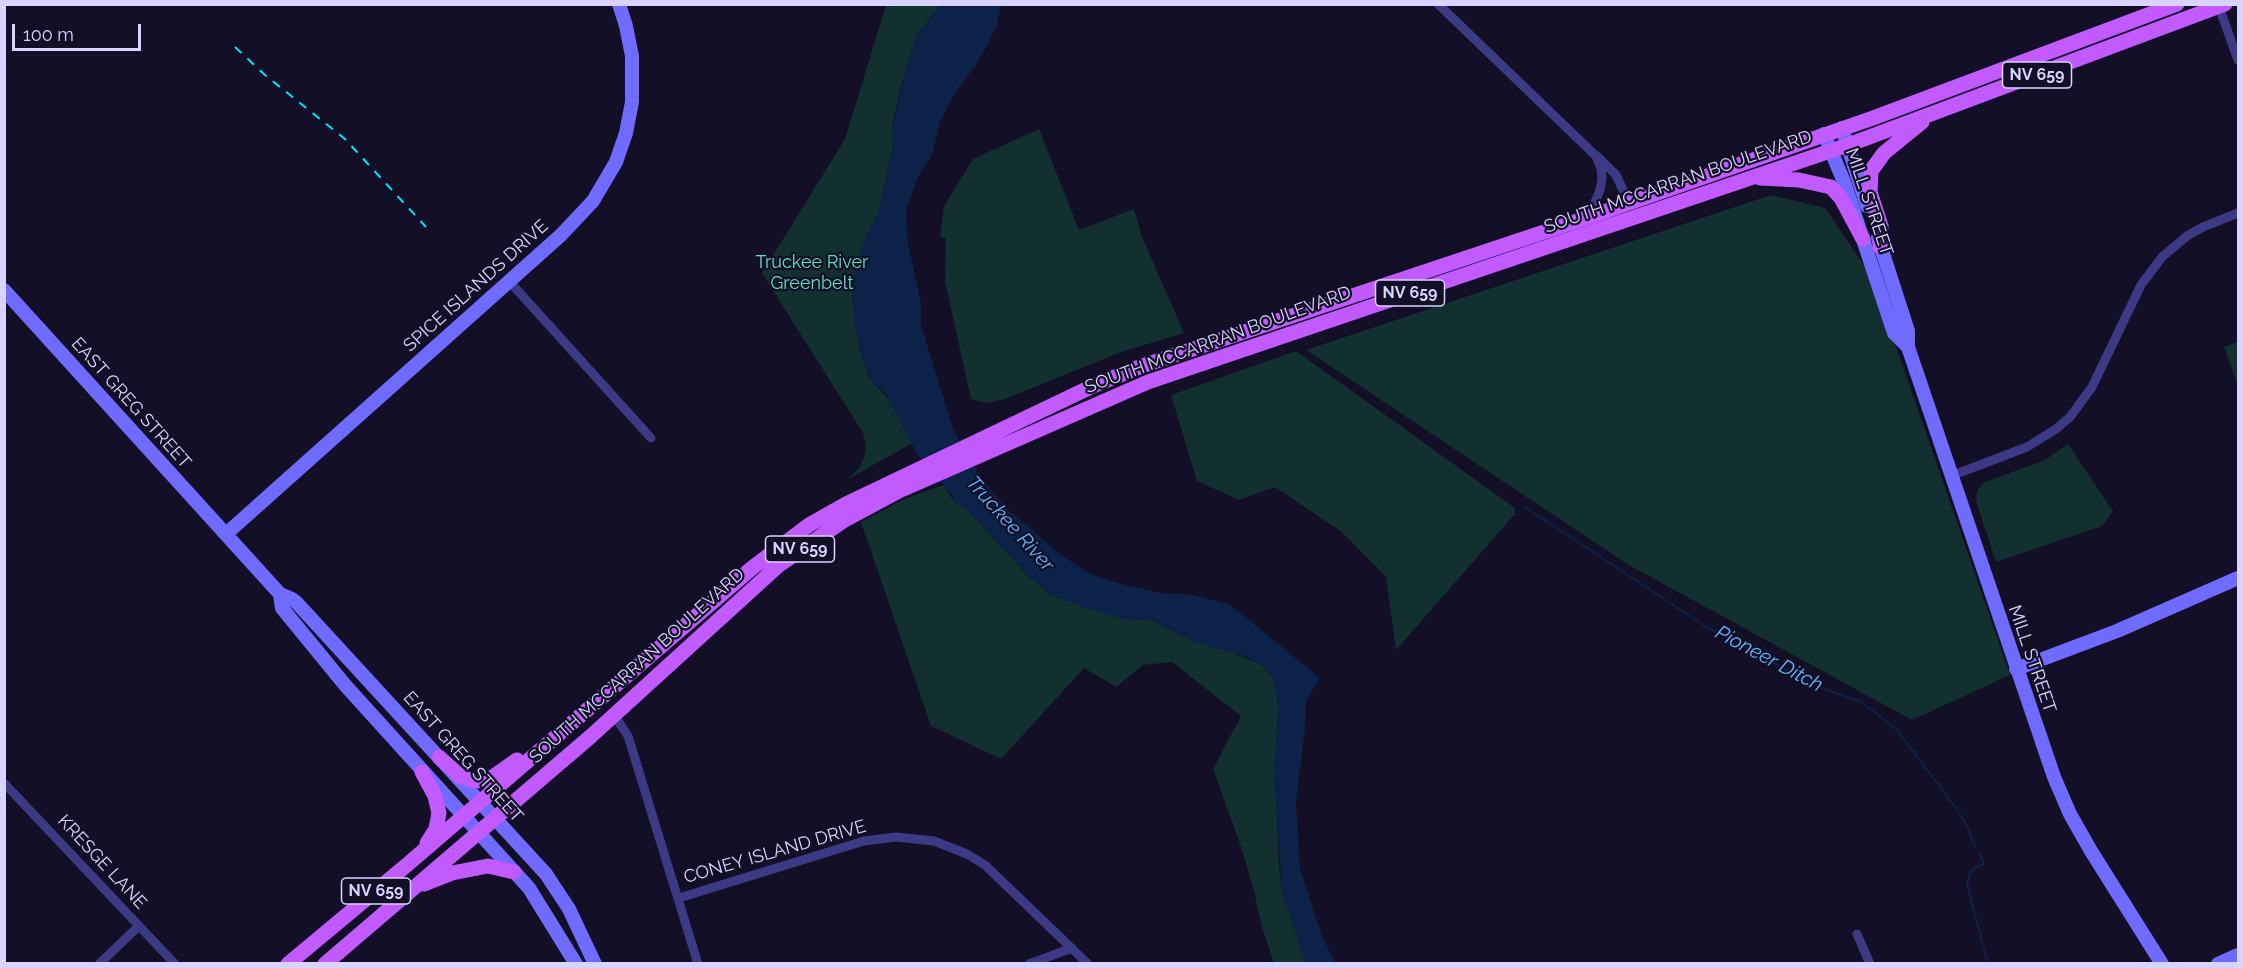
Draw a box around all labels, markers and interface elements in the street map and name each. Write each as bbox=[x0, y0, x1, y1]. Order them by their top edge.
scale bar bbox=[15, 12, 144, 50]
text: 100 m bbox=[23, 24, 74, 45]
road number: NV 659 bbox=[2002, 62, 2072, 88]
street label: SOUTH MCCARRAN BOULEVARD bbox=[1541, 126, 1815, 238]
street label: MILL STREET bbox=[1840, 145, 1898, 259]
street label: SPICE ISLANDS DRIVE bbox=[399, 215, 553, 357]
park label: Truckee River Greenbelt bbox=[756, 252, 868, 294]
road number: NV 659 bbox=[1376, 280, 1444, 306]
street label: SOUTH MCCARRAN BOULEVARD bbox=[1082, 282, 1354, 398]
street label: EAST GREG STREET bbox=[67, 333, 195, 473]
water label: Truckee River bbox=[961, 471, 1059, 577]
road number: NV 659 bbox=[766, 536, 834, 562]
street label: SOUTH MCCARRAN BOULEVARD bbox=[525, 564, 749, 768]
street label: MILL STREET bbox=[2003, 602, 2061, 716]
water label: Pioneer Ditch bbox=[1711, 621, 1827, 697]
street label: EAST GREG STREET bbox=[399, 687, 527, 827]
street label: KRESGE LANE bbox=[53, 810, 151, 914]
street label: CONEY ISLAND DRIVE bbox=[681, 816, 869, 888]
road number: NV 659 bbox=[342, 878, 410, 904]

